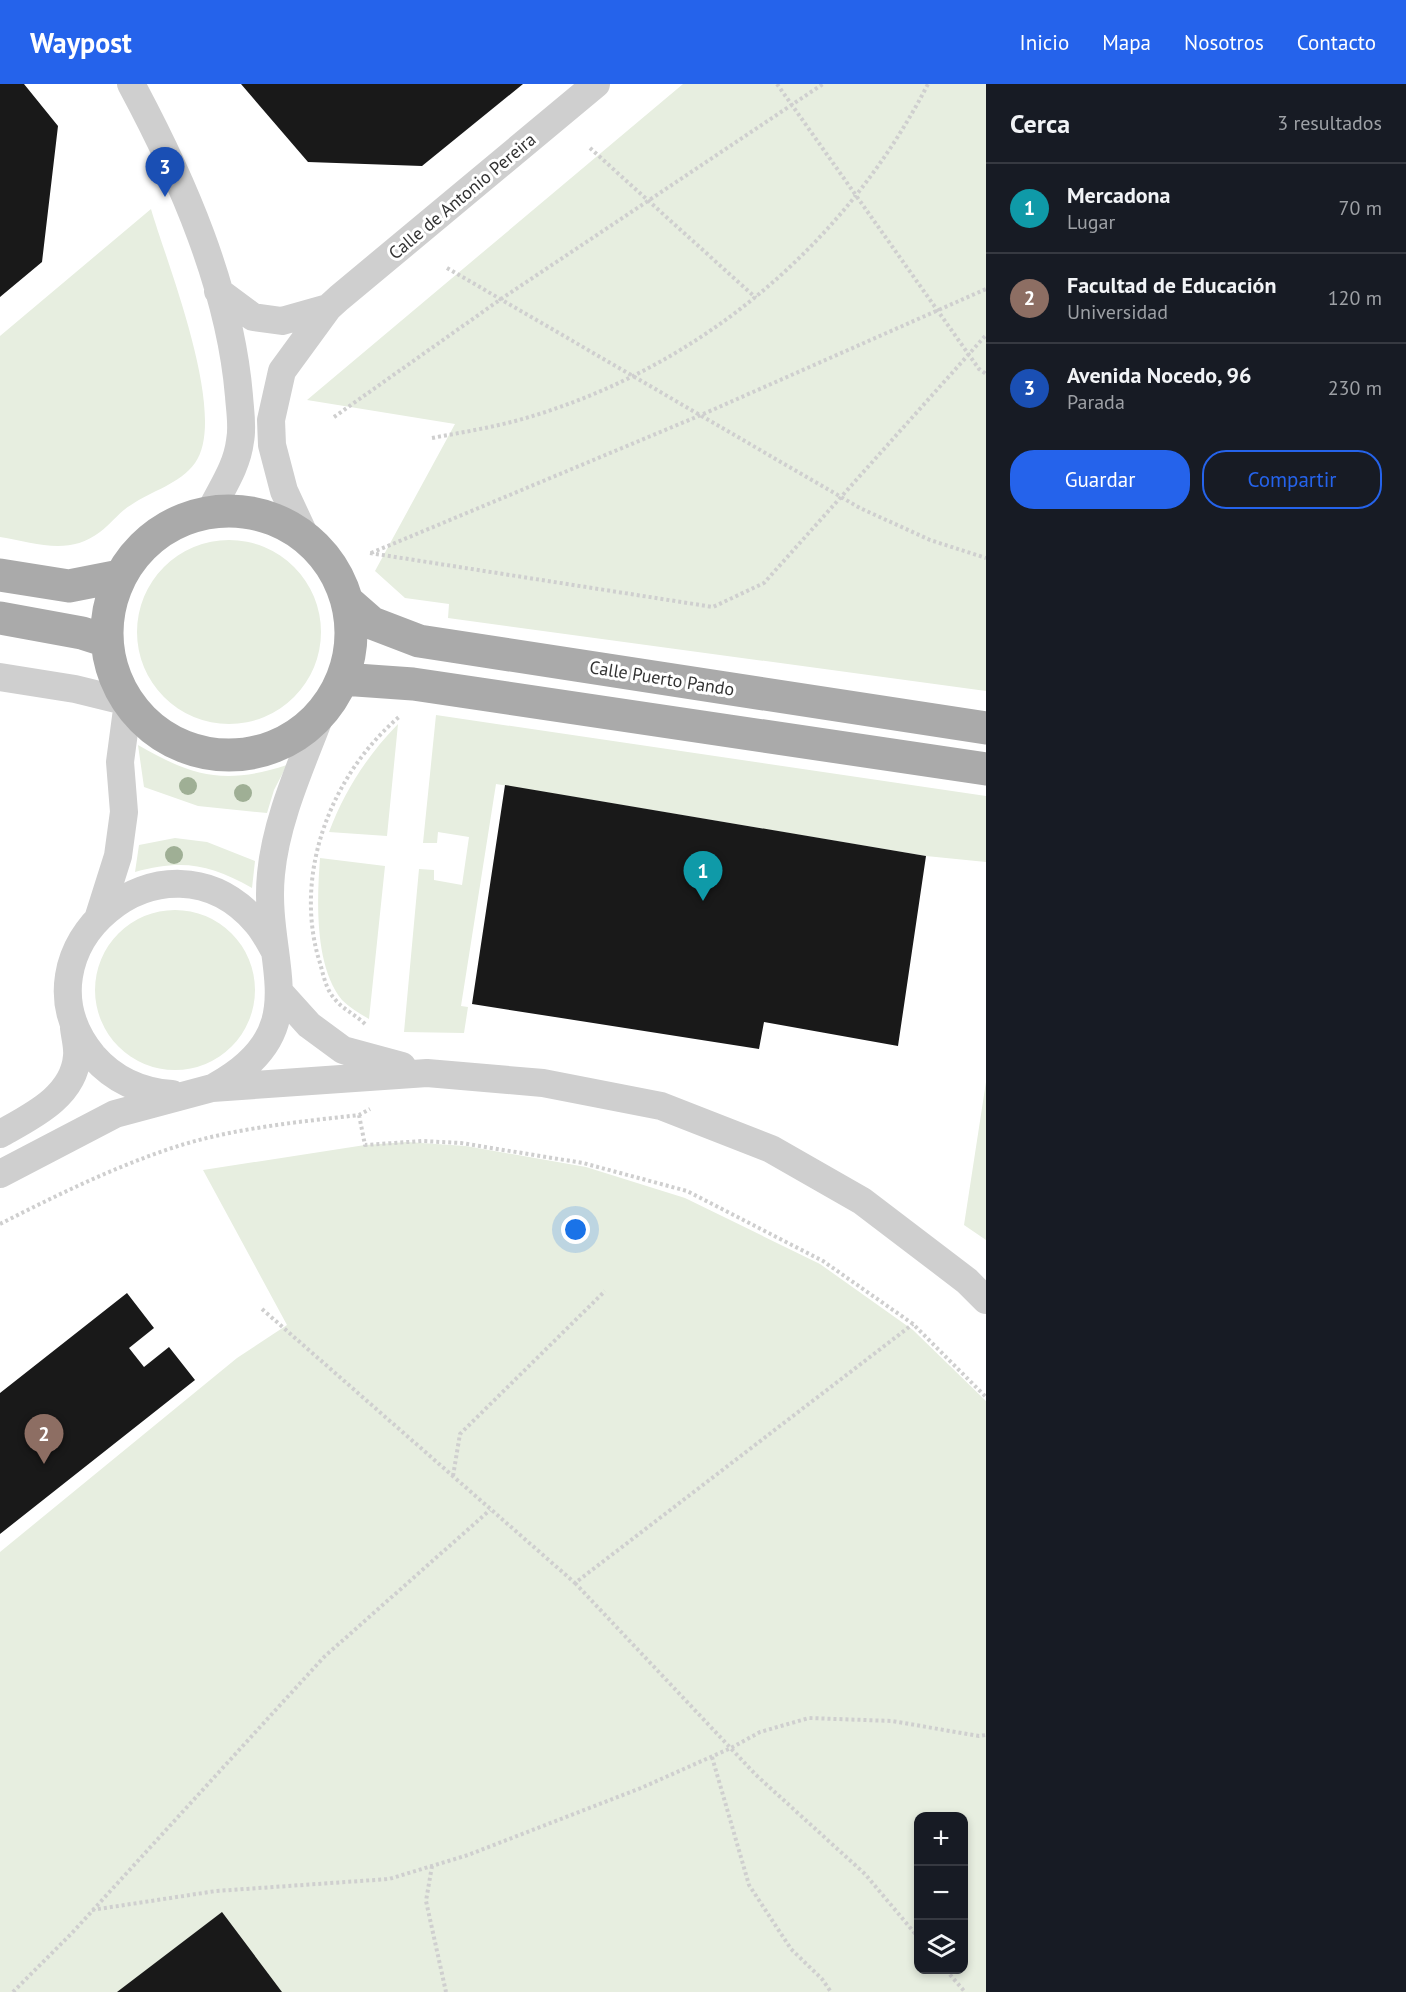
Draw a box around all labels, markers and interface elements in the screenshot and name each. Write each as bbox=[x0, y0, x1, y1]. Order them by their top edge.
text: Waypost bbox=[30, 24, 132, 61]
text: Inicio bbox=[1020, 29, 1069, 56]
text: Mapa bbox=[1102, 29, 1151, 56]
text: Nosotros bbox=[1184, 29, 1264, 56]
text: Contacto bbox=[1297, 29, 1376, 56]
text: Cerca bbox=[1010, 107, 1070, 140]
text: 3 resultados bbox=[1277, 110, 1382, 136]
street label: Calle de Antonio Pereira bbox=[384, 128, 540, 264]
pin: 3 bbox=[146, 147, 184, 197]
text: Mercadona bbox=[1067, 181, 1171, 209]
text: 1 bbox=[1024, 195, 1035, 221]
text: 70 m bbox=[1339, 195, 1382, 221]
text: Lugar bbox=[1067, 209, 1115, 235]
text: Facultad de Educación bbox=[1067, 271, 1276, 299]
text: 2 bbox=[1024, 285, 1035, 311]
text: 120 m bbox=[1328, 285, 1382, 311]
text: Universidad bbox=[1067, 299, 1168, 325]
text: Avenida Nocedo, 96 bbox=[1067, 361, 1251, 389]
text: 3 bbox=[1024, 375, 1035, 401]
text: 230 m bbox=[1328, 375, 1382, 401]
text: Parada bbox=[1067, 389, 1125, 415]
button: Guardar bbox=[1010, 450, 1190, 509]
button: Compartir bbox=[1202, 450, 1382, 509]
street label: Calle Puerto Pando bbox=[588, 655, 736, 701]
pin: 1 bbox=[684, 852, 722, 901]
your location bbox=[561, 1215, 590, 1244]
pin: 2 bbox=[24, 1414, 63, 1464]
map controls bbox=[914, 1812, 968, 1974]
button: + bbox=[914, 1812, 968, 1866]
button: − bbox=[914, 1866, 968, 1920]
button: layers bbox=[914, 1920, 968, 1974]

